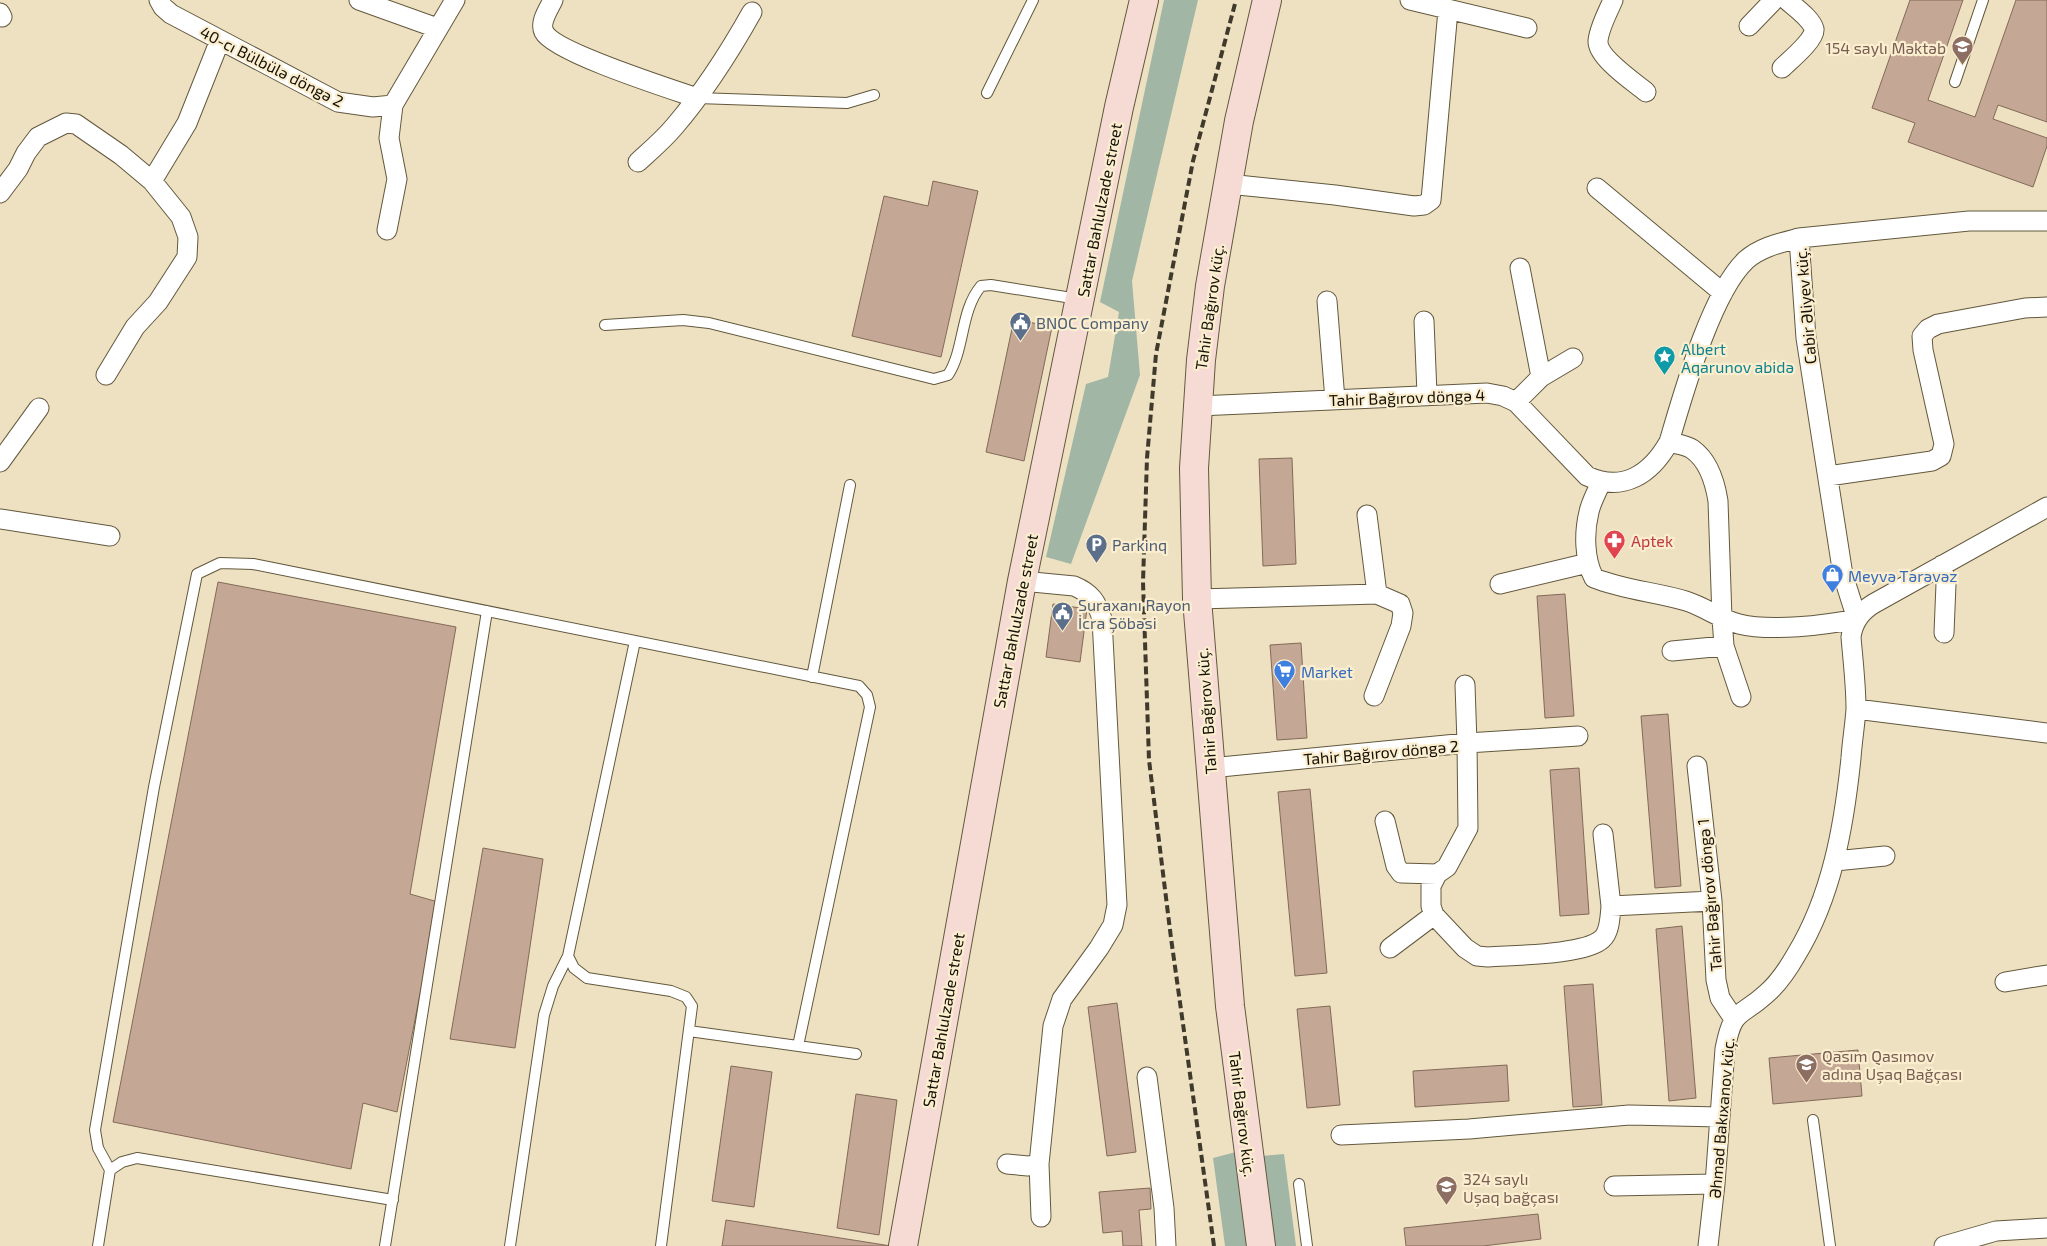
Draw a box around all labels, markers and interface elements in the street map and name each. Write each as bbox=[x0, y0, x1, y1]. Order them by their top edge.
street label: 40-cı Bülbülə döngə 2 bbox=[197, 22, 347, 110]
school or university icon: 154 saylı Məktəb bbox=[1950, 35, 1974, 66]
place label: 154 saylı Məktəb bbox=[1825, 38, 1946, 57]
street label: Sattar Bahlulzade street bbox=[1073, 121, 1125, 299]
street label: Tahir Bağırov küç. bbox=[1191, 243, 1228, 371]
street label: Cabir Əliyev küç. bbox=[1790, 247, 1821, 365]
public building icon: BNOC Company bbox=[1008, 310, 1032, 341]
place label: BNOC Company bbox=[1036, 313, 1149, 332]
place label: Albert Aqarunov abidə bbox=[1681, 339, 1794, 376]
place icon: Albert Aqarunov abidə bbox=[1653, 345, 1677, 376]
street label: Tahir Bağırov döngə 4 bbox=[1328, 385, 1486, 409]
pharmacy icon: Aptek bbox=[1603, 528, 1627, 559]
place label: Aptek bbox=[1631, 531, 1673, 550]
street label: Sattar Bahlulzade street bbox=[989, 532, 1041, 710]
parking icon: Parkinq bbox=[1084, 532, 1108, 563]
place label: Parkinq bbox=[1112, 535, 1167, 554]
shop icon: Meyvə Tərəvəz bbox=[1820, 563, 1844, 594]
place label: Meyvə Tərəvəz bbox=[1848, 566, 1957, 585]
place label: Suraxanı Rayon İcra Şöbəsi bbox=[1078, 595, 1191, 633]
public building icon: Suraxanı Rayon İcra Şöbəsi bbox=[1050, 601, 1074, 632]
street label: Tahir Bağırov küç. bbox=[1192, 647, 1221, 775]
supermarket icon: Market bbox=[1273, 659, 1297, 690]
place label: Market bbox=[1301, 662, 1353, 681]
street label: Tahir Bağırov döngə 2 bbox=[1303, 736, 1459, 768]
street label: Tahir Bağırov döngə 1 bbox=[1693, 818, 1725, 972]
street label: Sattar Bahlulzade street bbox=[918, 931, 968, 1109]
street label: Əhməd Bakıxanov küç. bbox=[1704, 1037, 1739, 1199]
place label: Qasım Qasımov adına Uşaq Bağçası bbox=[1822, 1046, 1962, 1084]
street label: Tahir Bağırov küç. bbox=[1225, 1050, 1260, 1178]
school or university icon: Qasım Qasımov adına Uşaq Bağçası bbox=[1794, 1052, 1818, 1083]
place label: 324 saylı Uşaq bağçası bbox=[1463, 1169, 1559, 1207]
school or university icon: 324 saylı Uşaq bağçası bbox=[1435, 1175, 1459, 1206]

